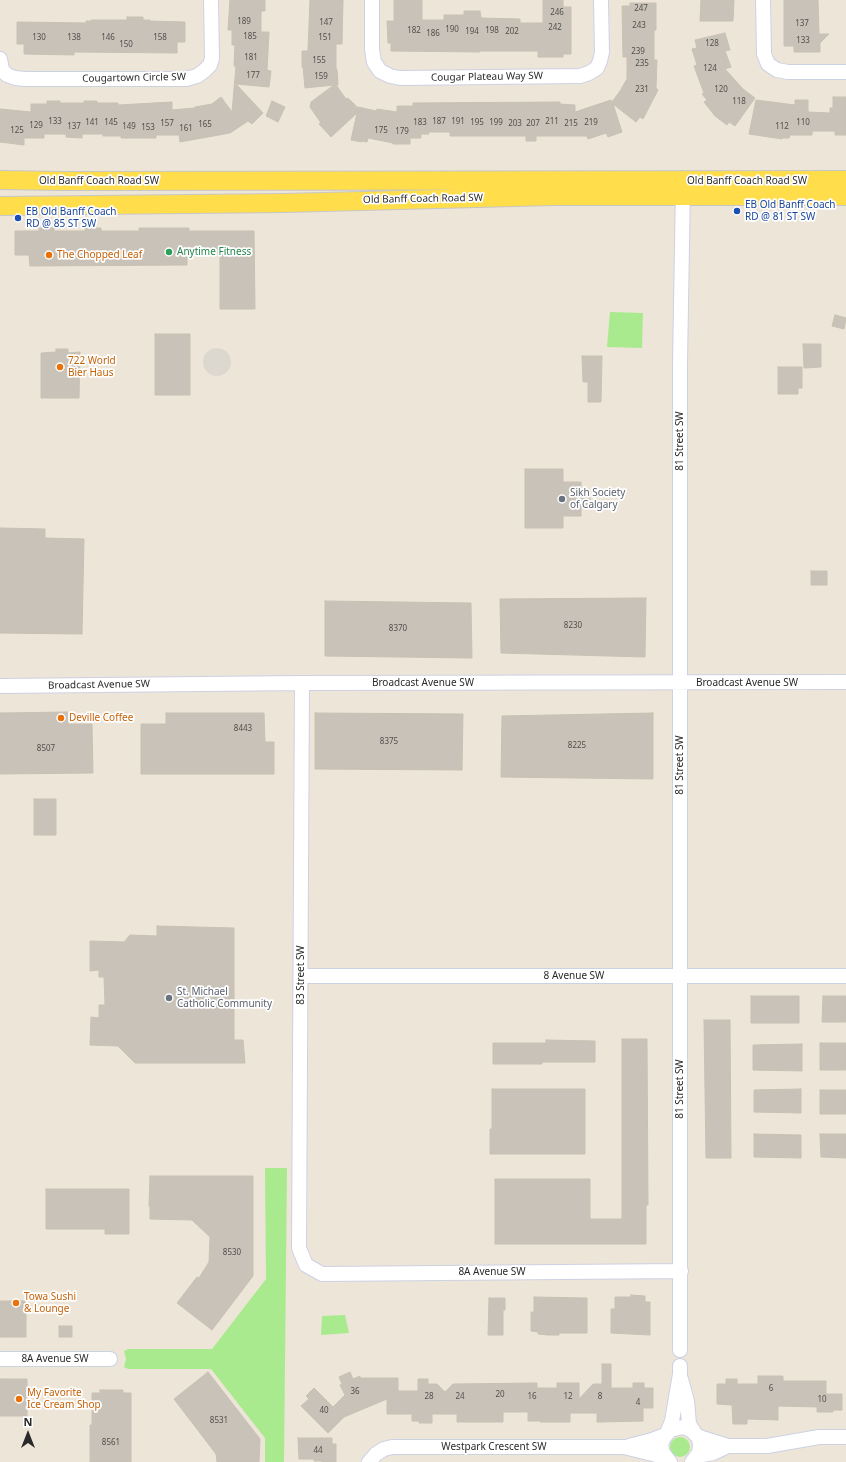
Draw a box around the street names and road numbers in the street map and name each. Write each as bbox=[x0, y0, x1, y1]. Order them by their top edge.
street label: Cougar Plateau Way SW bbox=[431, 70, 543, 84]
street label: Cougartown Circle SW bbox=[82, 71, 186, 85]
street label: Old Banff Coach Road SW bbox=[39, 175, 159, 187]
street label: Old Banff Coach Road SW bbox=[687, 175, 807, 187]
street label: Old Banff Coach Road SW bbox=[363, 192, 483, 206]
street label: 81 Street SW bbox=[674, 411, 686, 471]
street label: Broadcast Avenue SW bbox=[372, 677, 474, 689]
street label: Broadcast Avenue SW bbox=[696, 677, 798, 689]
street label: Broadcast Avenue SW bbox=[48, 678, 150, 692]
street label: 81 Street SW bbox=[674, 735, 686, 795]
street label: 83 Street SW bbox=[295, 945, 307, 1005]
street label: 8 Avenue SW bbox=[544, 970, 604, 982]
street label: 81 Street SW bbox=[674, 1059, 686, 1119]
street label: 8A Avenue SW bbox=[458, 1266, 526, 1278]
street label: 8A Avenue SW bbox=[21, 1353, 89, 1365]
street label: Westpark Crescent SW bbox=[441, 1441, 547, 1453]

